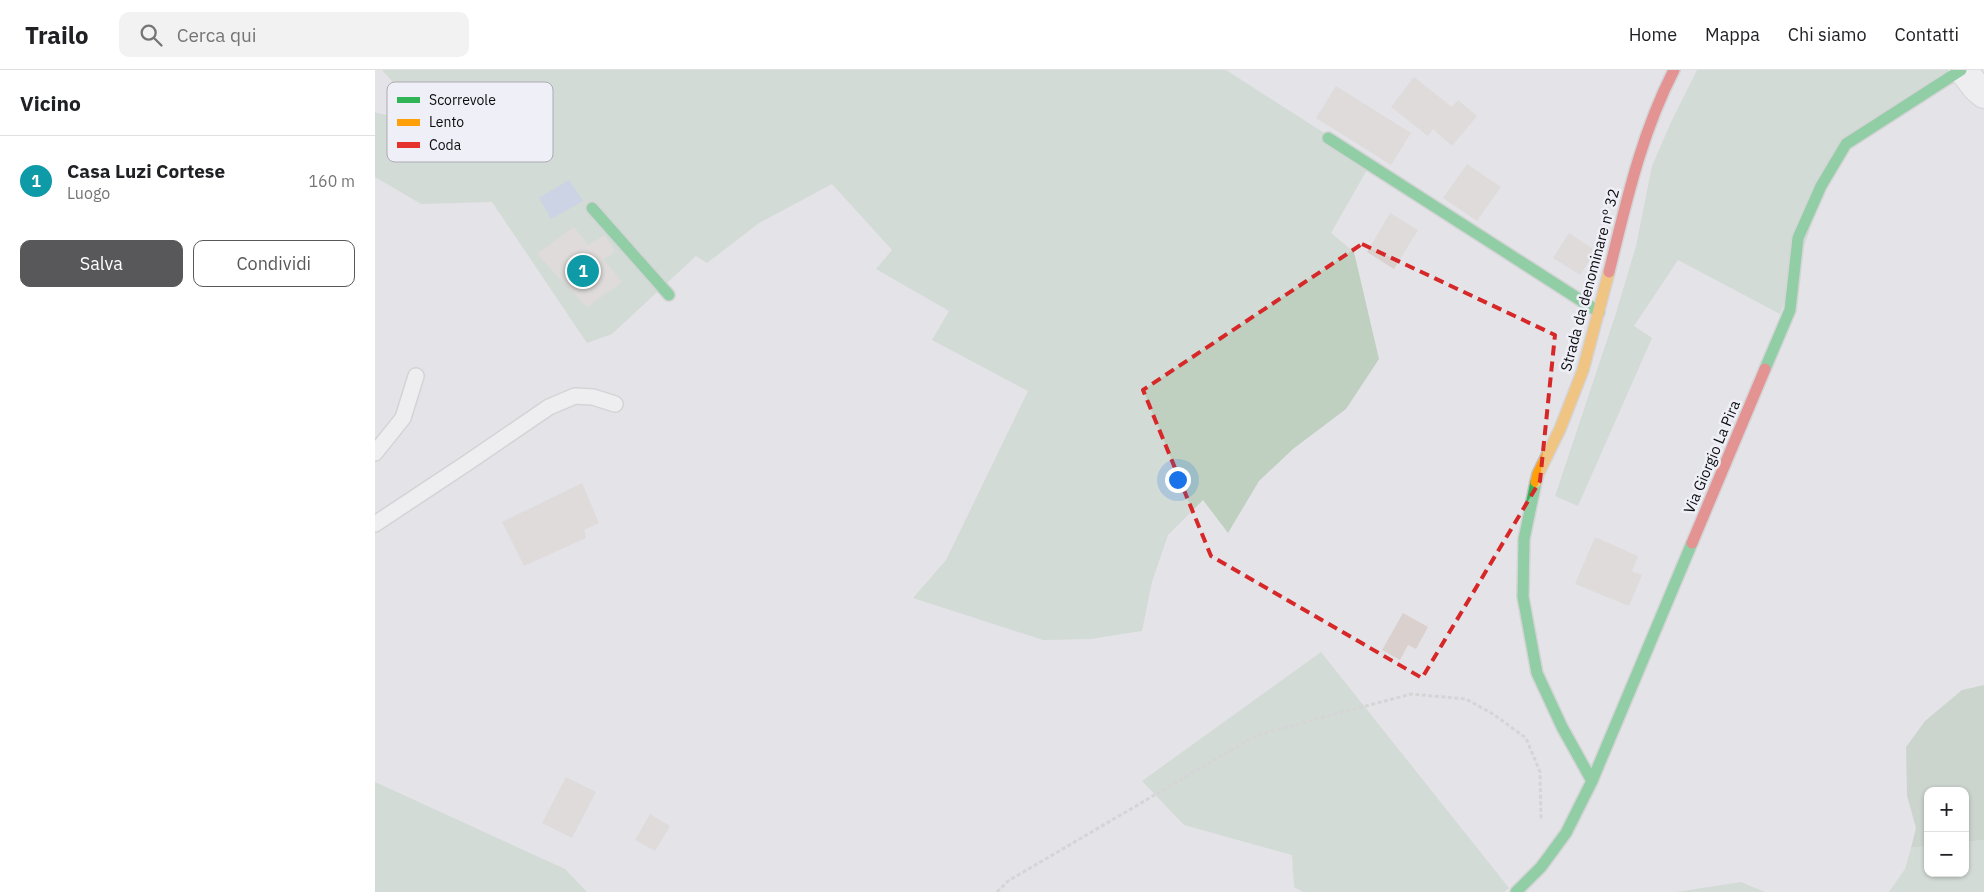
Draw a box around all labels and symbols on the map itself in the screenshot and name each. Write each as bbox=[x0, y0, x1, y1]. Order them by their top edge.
legend bbox=[387, 82, 553, 162]
text: Scorrevole bbox=[429, 91, 496, 109]
text: Lento bbox=[429, 113, 464, 131]
text: Coda bbox=[429, 136, 462, 154]
street label: Strada da denominare nº 32 bbox=[1556, 186, 1623, 373]
pin: 1 bbox=[567, 252, 599, 290]
street label: Via Giorgio La Pira bbox=[1679, 397, 1744, 516]
your location bbox=[1165, 467, 1191, 493]

